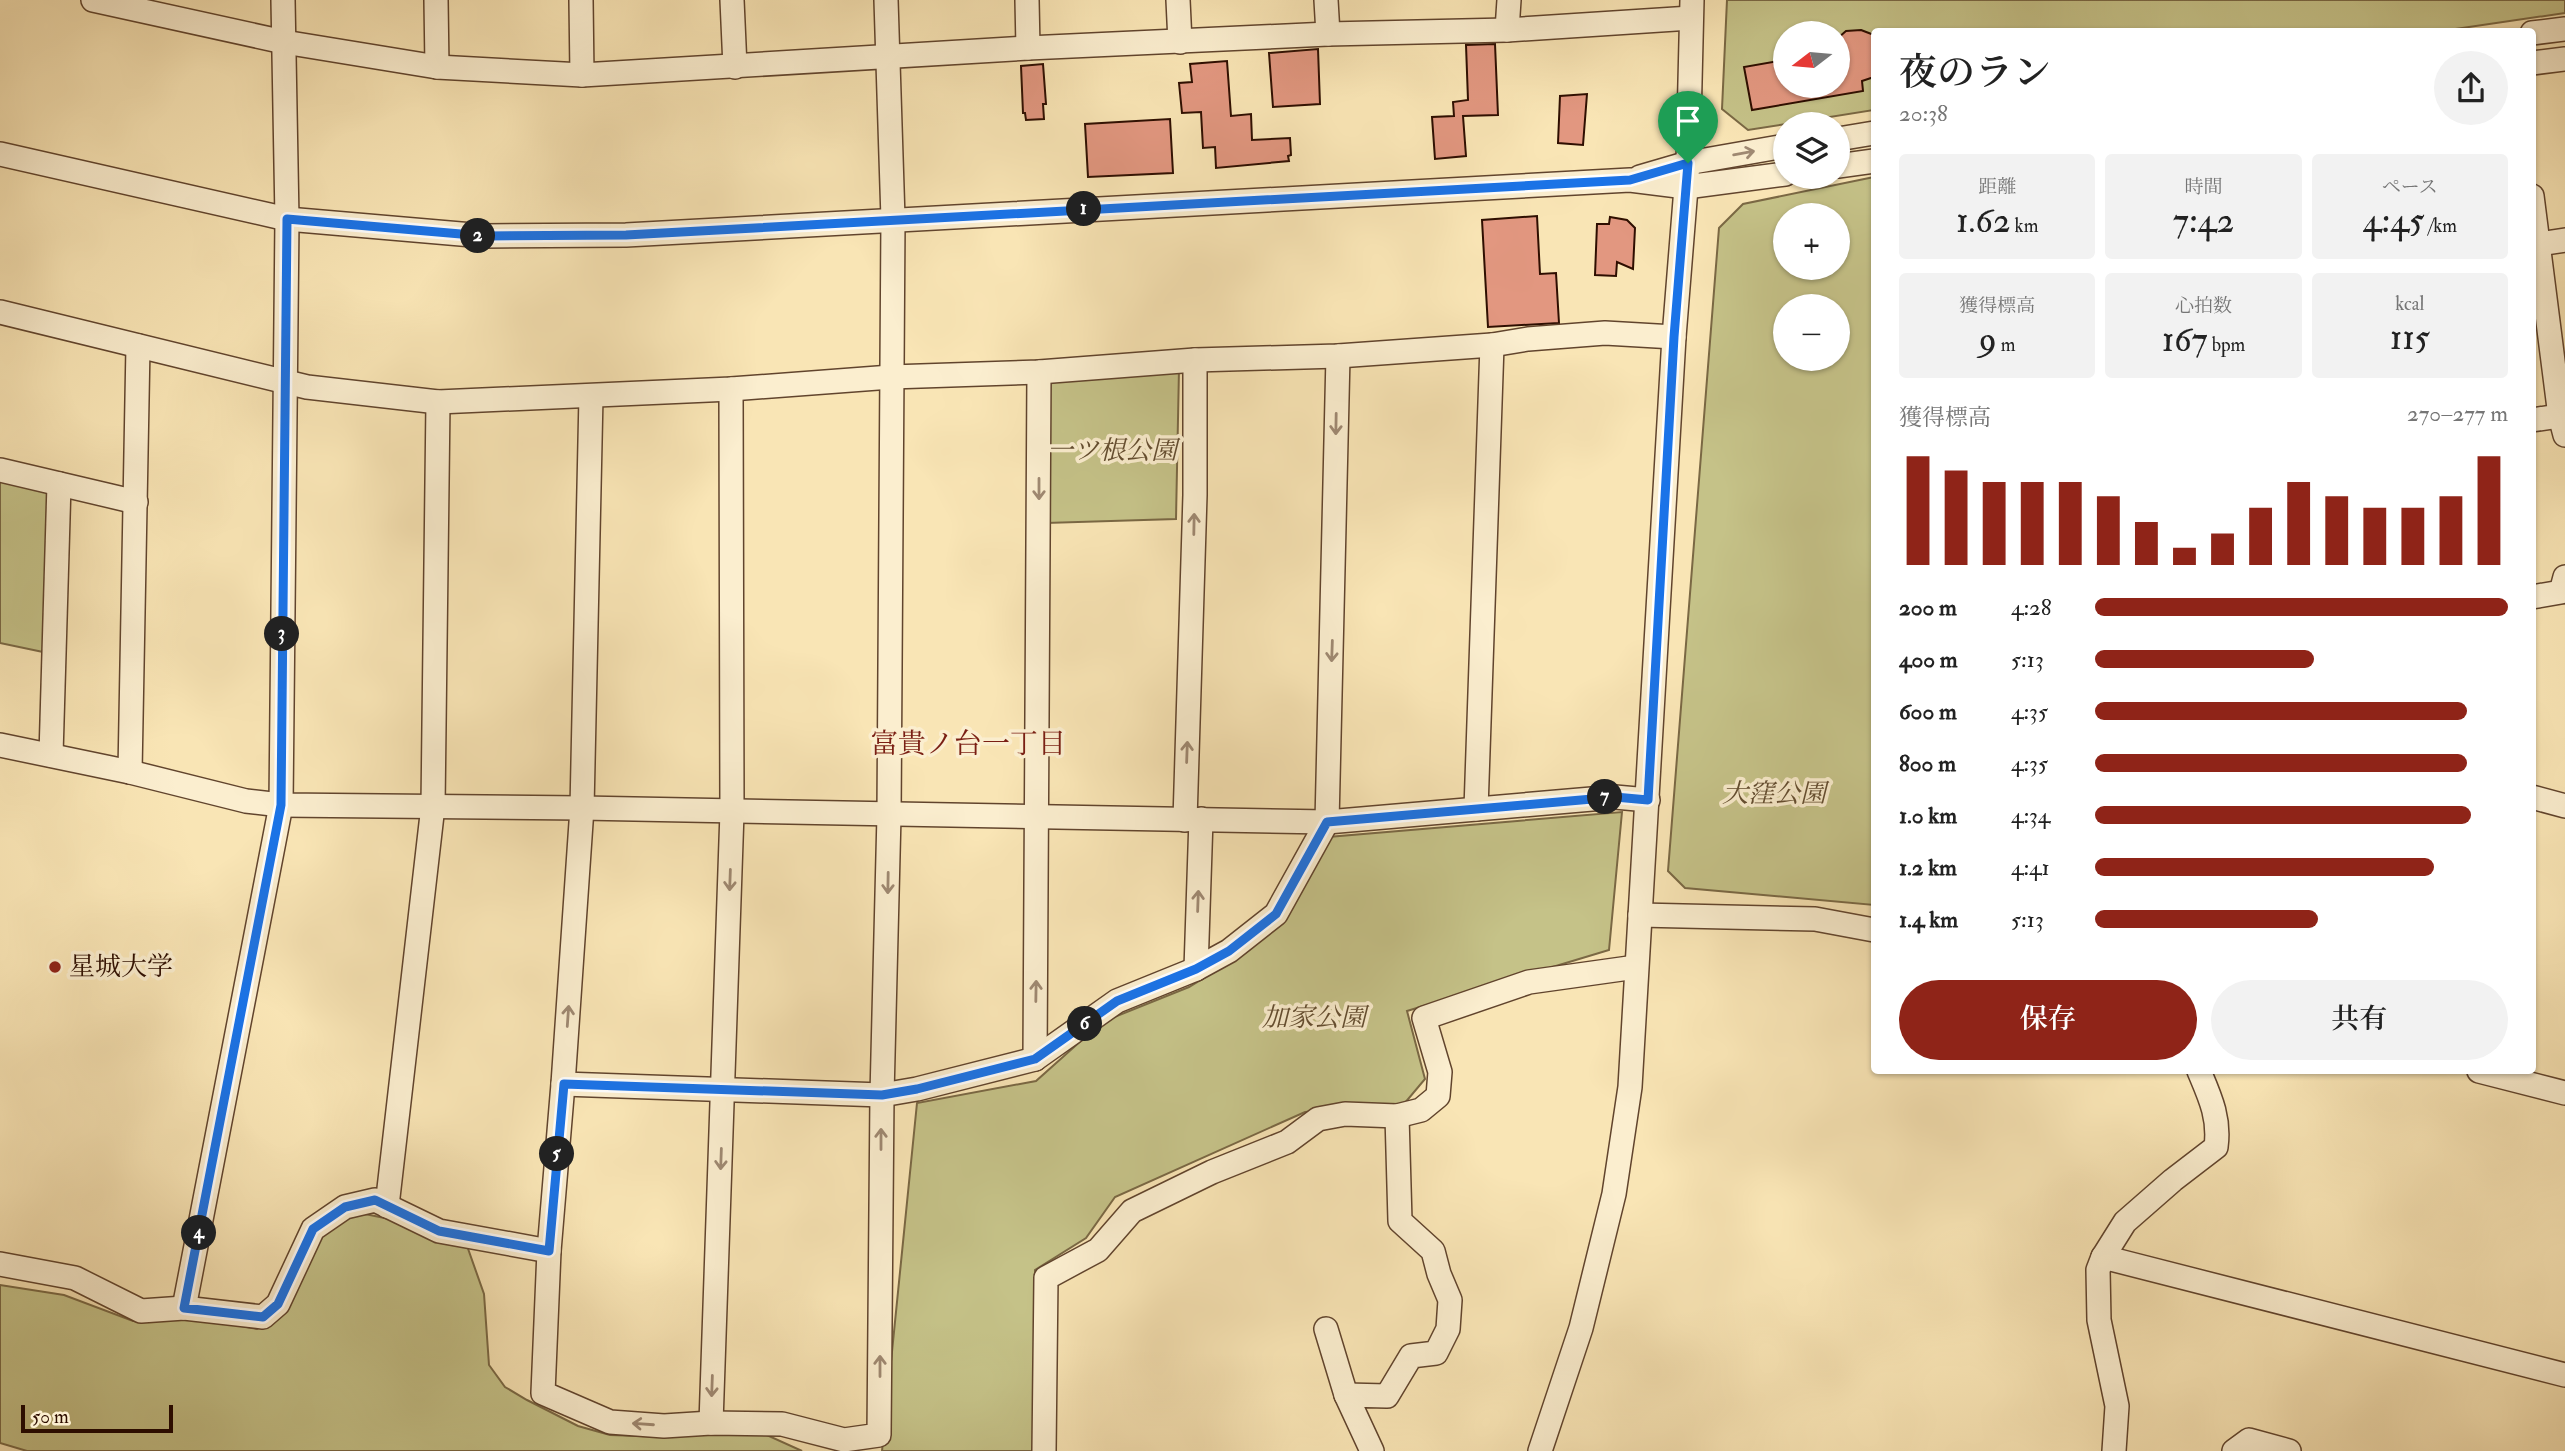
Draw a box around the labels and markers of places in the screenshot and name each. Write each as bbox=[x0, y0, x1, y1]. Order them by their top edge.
pin bbox=[1658, 91, 1718, 163]
pin: 1 bbox=[1066, 192, 1102, 227]
pin: 2 bbox=[461, 218, 496, 254]
pin: 3 bbox=[264, 616, 300, 652]
pin: 7 bbox=[1588, 780, 1622, 814]
place label: 星城大学 bbox=[69, 951, 173, 983]
marker: 星城大学 bbox=[47, 959, 63, 975]
pin: 6 bbox=[1068, 1006, 1102, 1042]
pin: 5 bbox=[540, 1136, 574, 1172]
pin: 4 bbox=[182, 1216, 216, 1250]

